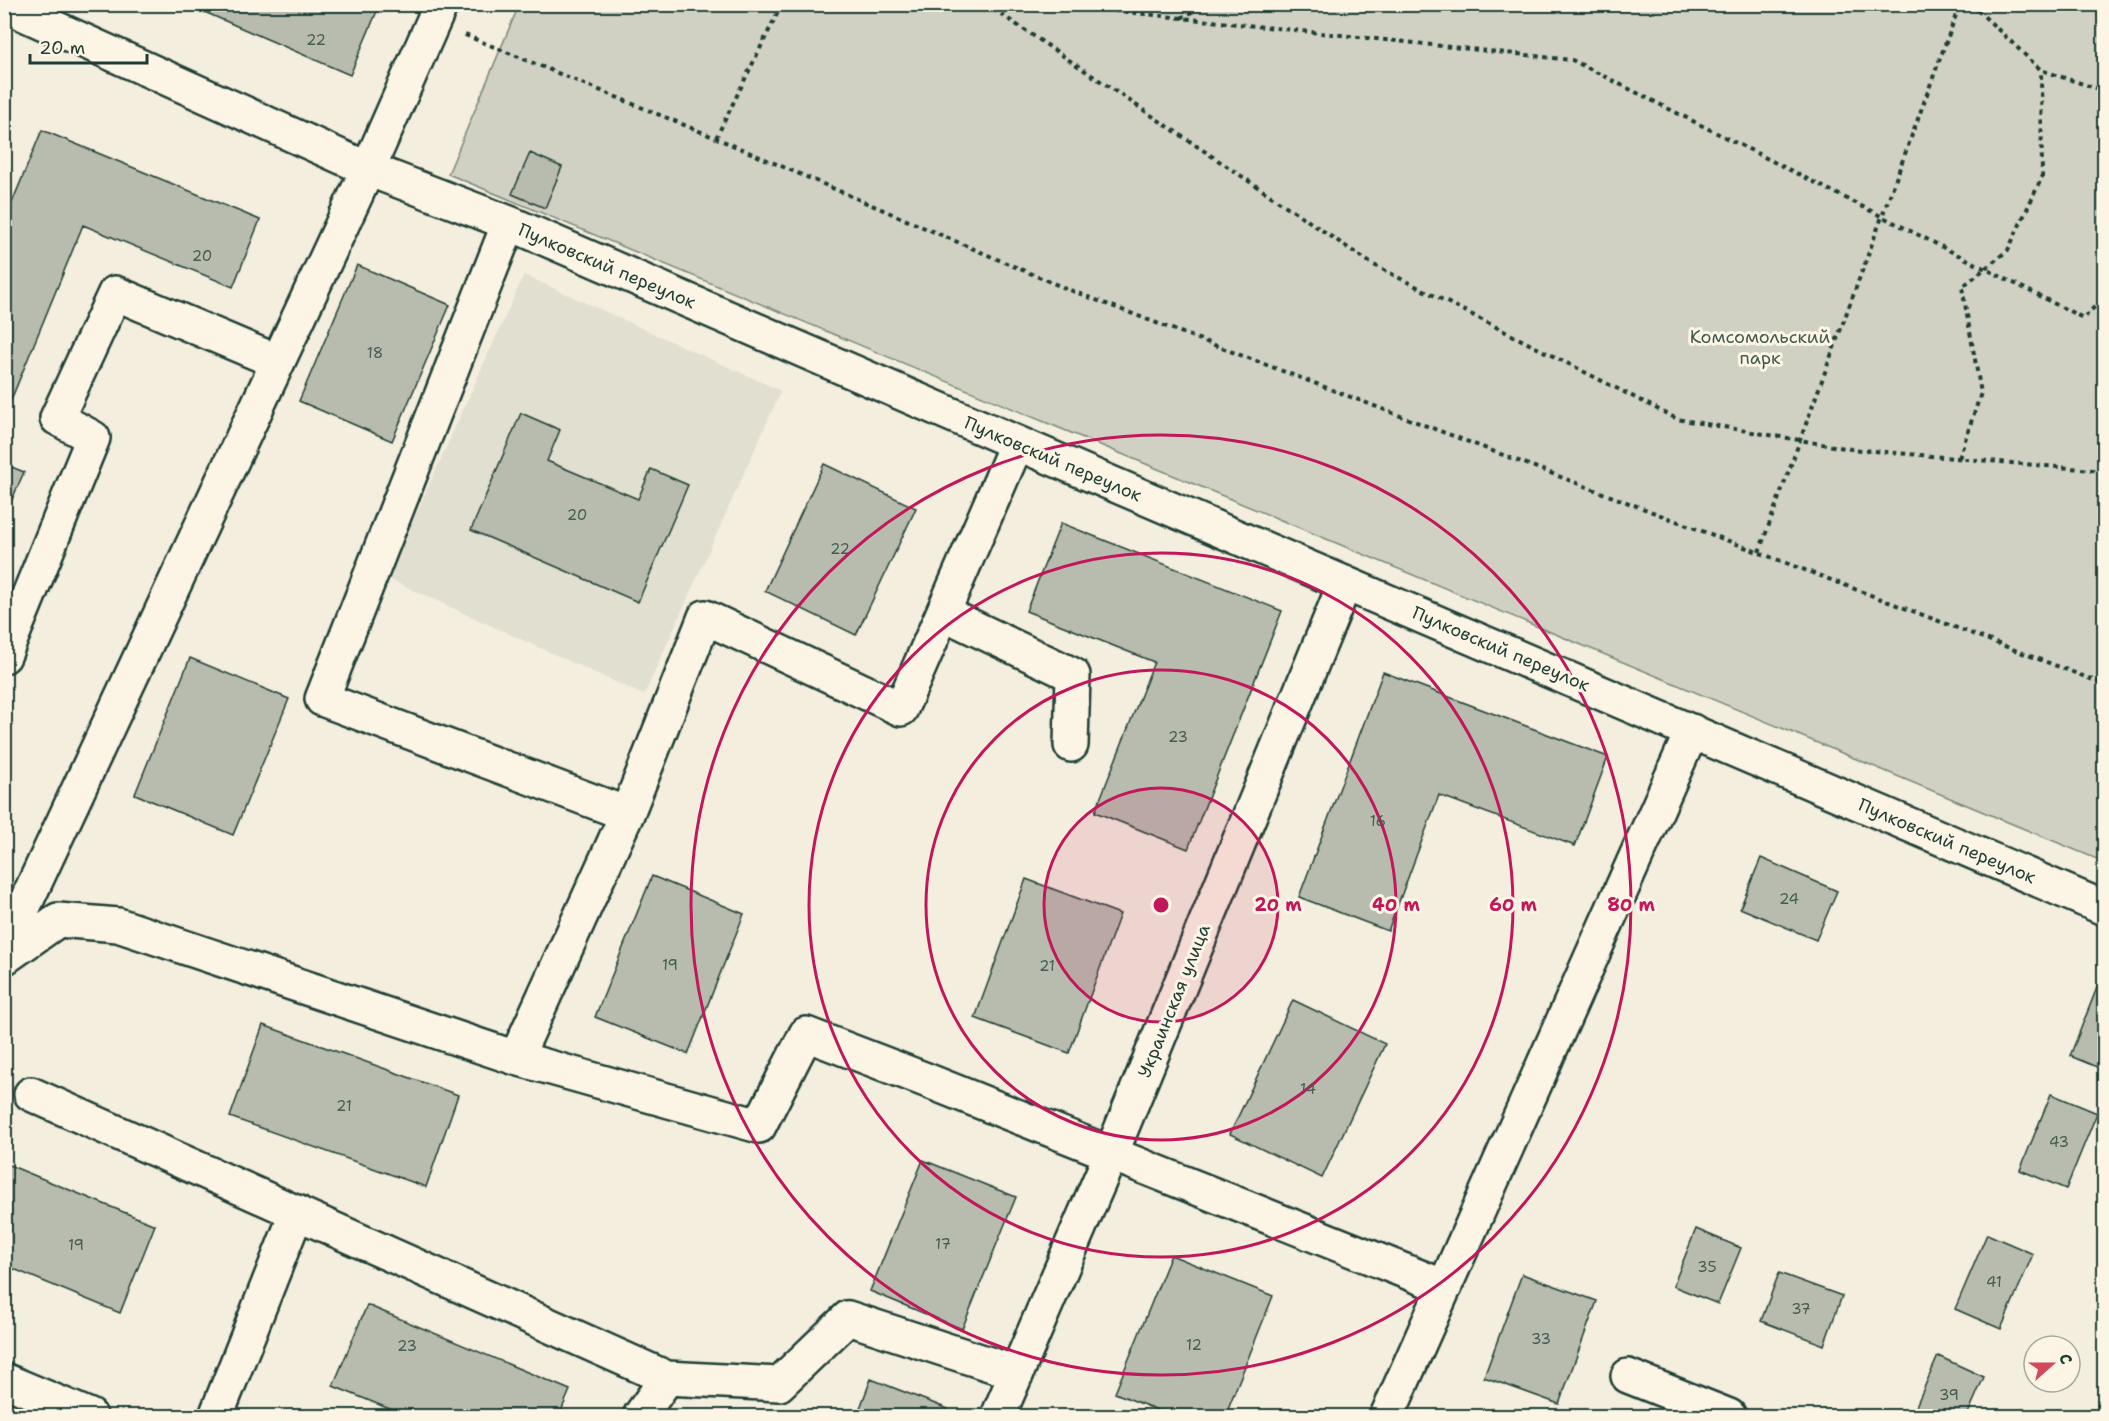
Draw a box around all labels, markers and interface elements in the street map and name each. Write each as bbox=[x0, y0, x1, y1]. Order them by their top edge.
scale bar bbox=[30, 27, 147, 65]
house number: 22 bbox=[306, 30, 326, 50]
text: 20 m bbox=[39, 36, 85, 60]
street label: Пулковский переулок bbox=[515, 218, 700, 314]
house number: 20 bbox=[192, 246, 212, 266]
park label: Комсомольский парк bbox=[1690, 325, 1830, 370]
house number: 18 bbox=[367, 343, 383, 363]
street label: Пулковский переулок bbox=[961, 411, 1146, 507]
house number: 20 bbox=[567, 505, 587, 525]
house number: 22 bbox=[830, 539, 850, 559]
street label: Пулковский переулок bbox=[1409, 601, 1594, 697]
house number: 23 bbox=[1168, 727, 1188, 747]
street label: Пулковский переулок bbox=[1855, 793, 2040, 889]
house number: 16 bbox=[1370, 811, 1386, 831]
house number: 24 bbox=[1779, 889, 1799, 909]
text: 20 m bbox=[1254, 893, 1302, 917]
text: 40 m bbox=[1372, 893, 1420, 917]
text: 60 m bbox=[1489, 893, 1537, 917]
text: 80 m bbox=[1607, 893, 1655, 917]
centre of rings bbox=[1151, 895, 1171, 915]
street label: Украинская улица bbox=[1132, 921, 1216, 1081]
house number: 19 bbox=[662, 955, 678, 975]
house number: 21 bbox=[1039, 956, 1055, 976]
house number: 14 bbox=[1300, 1079, 1316, 1099]
house number: 21 bbox=[336, 1096, 352, 1116]
house number: 43 bbox=[2049, 1132, 2069, 1152]
house number: 17 bbox=[935, 1234, 951, 1254]
house number: 19 bbox=[68, 1235, 84, 1255]
house number: 35 bbox=[1697, 1257, 1717, 1277]
house number: 41 bbox=[1986, 1272, 2002, 1292]
house number: 37 bbox=[1791, 1299, 1811, 1319]
house number: 33 bbox=[1531, 1329, 1551, 1349]
north arrow bbox=[2022, 1334, 2082, 1394]
house number: 12 bbox=[1186, 1335, 1202, 1355]
house number: 23 bbox=[397, 1336, 417, 1356]
text: С bbox=[2054, 1350, 2077, 1367]
house number: 39 bbox=[1939, 1385, 1959, 1405]

